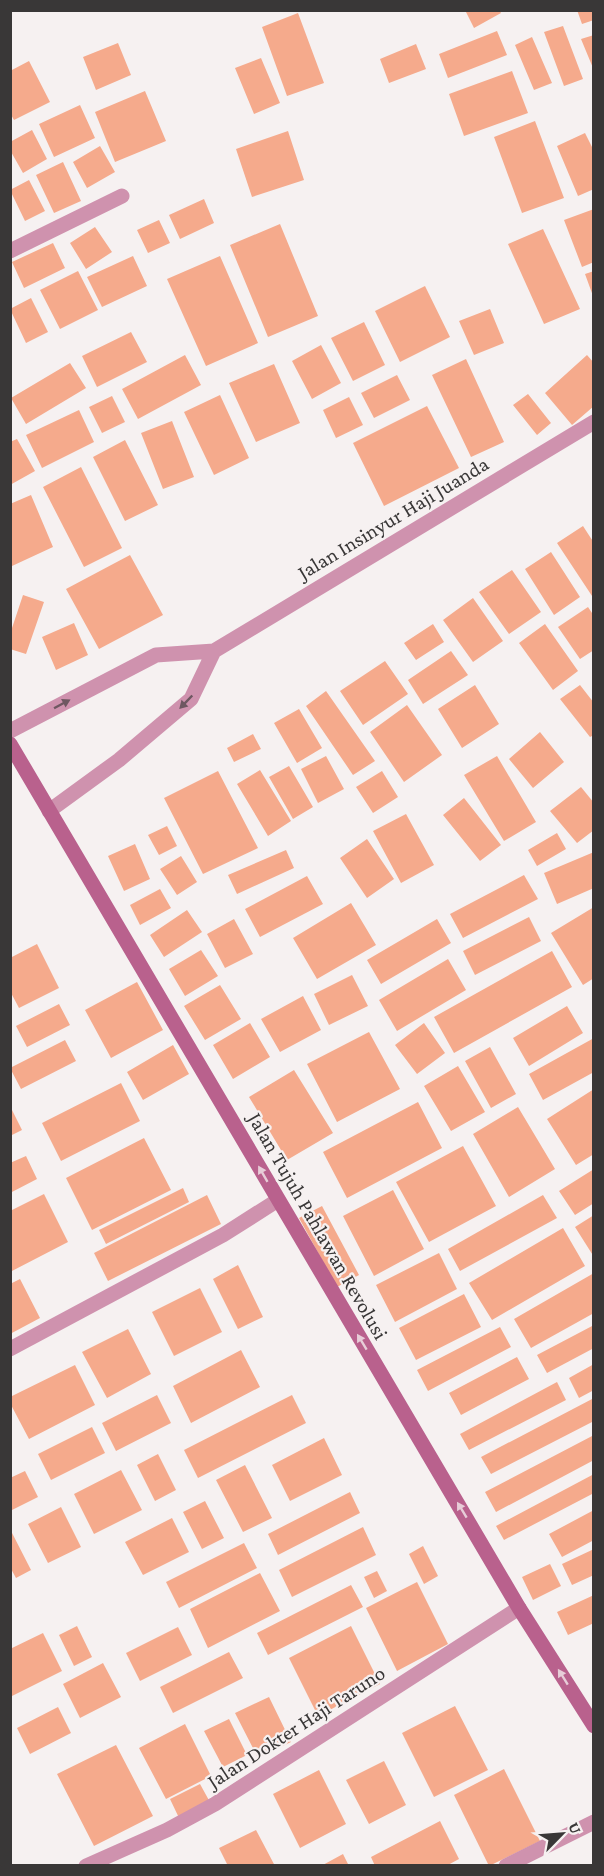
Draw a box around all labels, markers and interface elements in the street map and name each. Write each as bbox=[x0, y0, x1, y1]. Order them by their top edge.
street label: Jalan Insinyur Haji Juanda bbox=[291, 451, 493, 586]
one-way arrow bbox=[179, 694, 193, 709]
one-way arrow bbox=[54, 699, 71, 709]
street label: Jalan Tujuh Pahlawan Revolusi bbox=[242, 1107, 393, 1344]
one-way arrow bbox=[258, 1166, 269, 1182]
one-way arrow bbox=[357, 1334, 368, 1350]
one-way arrow bbox=[456, 1502, 467, 1518]
street label: Jalan Dokter Haji Taruno bbox=[201, 1661, 389, 1795]
one-way arrow bbox=[557, 1669, 568, 1685]
north arrow bbox=[532, 1804, 592, 1864]
text: U bbox=[565, 1819, 585, 1836]

